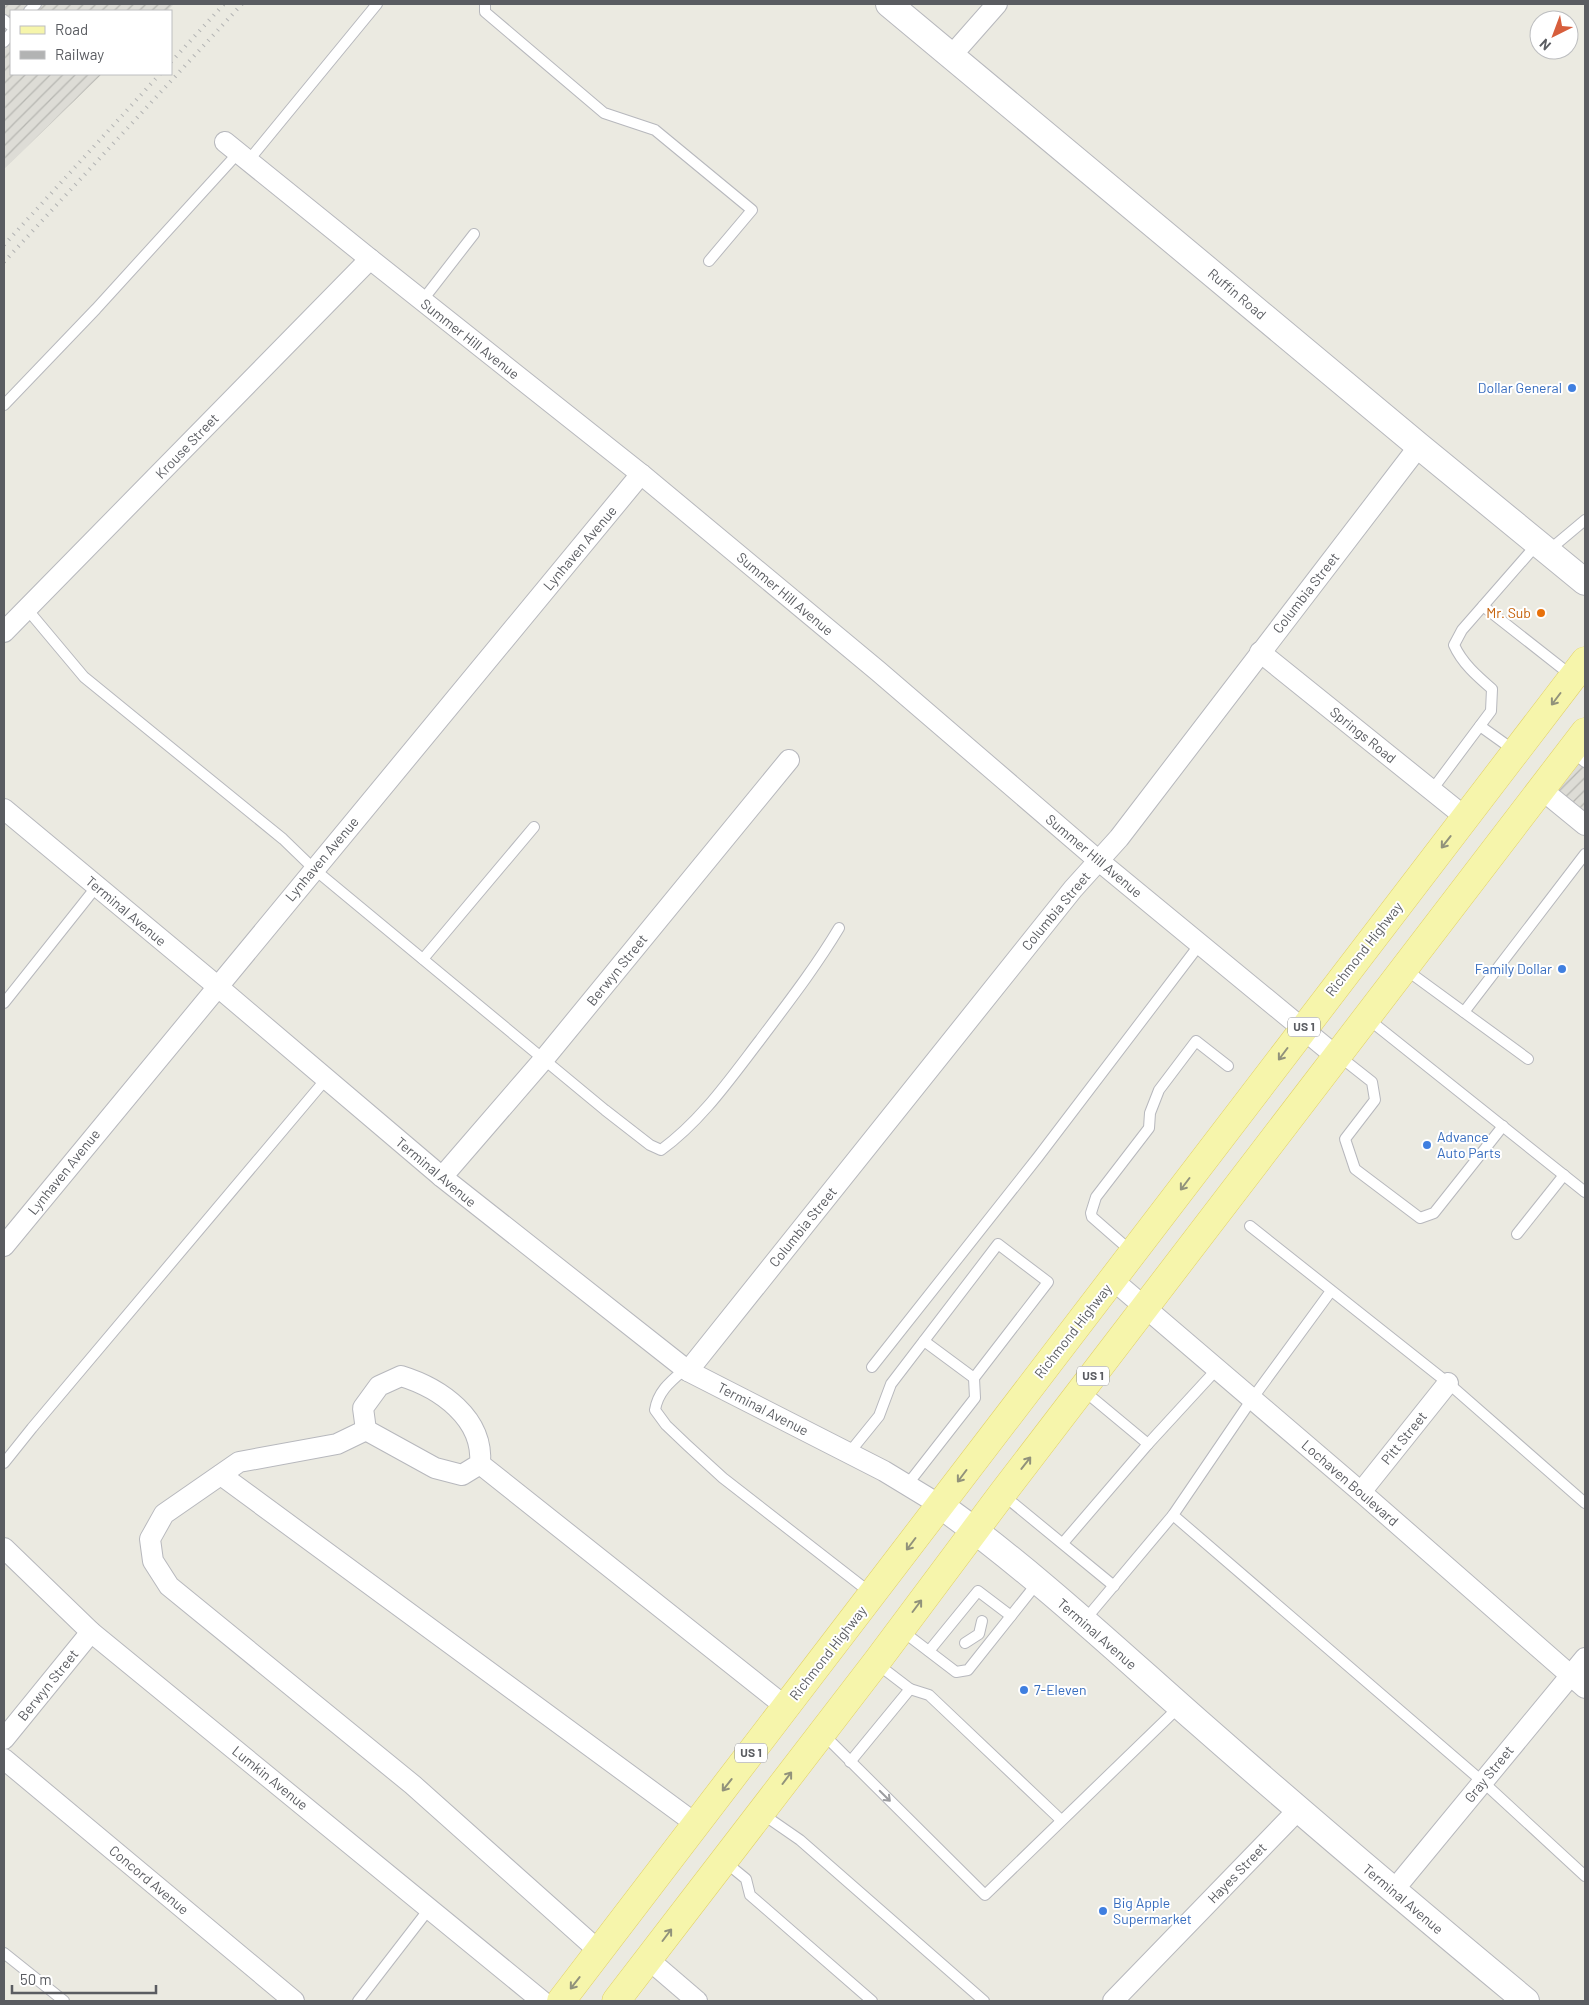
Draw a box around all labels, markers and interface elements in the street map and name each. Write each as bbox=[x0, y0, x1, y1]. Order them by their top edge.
legend bbox=[10, 10, 172, 75]
north arrow bbox=[1529, 10, 1579, 60]
text: Road bbox=[55, 20, 88, 38]
text: N bbox=[1536, 36, 1554, 54]
text: Railway bbox=[55, 45, 104, 63]
street label: Ruffin Road bbox=[1205, 264, 1270, 323]
street label: Summer Hill Avenue bbox=[418, 295, 523, 382]
place label: Dollar General bbox=[1478, 379, 1562, 396]
marker: Dollar General bbox=[1566, 382, 1578, 394]
street label: Krouse Street bbox=[151, 410, 222, 482]
street label: Lynhaven Avenue bbox=[539, 502, 620, 593]
street label: Summer Hill Avenue bbox=[734, 548, 837, 639]
street label: Columbia Street bbox=[1269, 549, 1342, 636]
place label: Mr. Sub bbox=[1486, 604, 1531, 621]
marker: Mr. Sub bbox=[1535, 607, 1547, 619]
one-way arrow bbox=[1550, 692, 1561, 705]
street label: Springs Road bbox=[1327, 703, 1400, 766]
street label: Summer Hill Avenue bbox=[1043, 810, 1146, 901]
street label: Lynhaven Avenue bbox=[281, 813, 362, 904]
one-way arrow bbox=[1441, 835, 1451, 849]
street label: Columbia Street bbox=[1018, 868, 1094, 954]
street label: Terminal Avenue bbox=[83, 872, 170, 949]
street label: Richmond Highway bbox=[1321, 898, 1406, 999]
street label: Berwyn Street bbox=[583, 931, 651, 1009]
place label: Family Dollar bbox=[1475, 960, 1552, 977]
marker: Family Dollar bbox=[1556, 963, 1568, 975]
road number: US 1 bbox=[1288, 1018, 1320, 1036]
one-way arrow bbox=[1278, 1047, 1288, 1061]
street label: Lynhaven Avenue bbox=[24, 1125, 103, 1218]
place label: Advance Auto Parts bbox=[1437, 1128, 1501, 1161]
street label: Terminal Avenue bbox=[393, 1133, 480, 1210]
marker: Advance Auto Parts bbox=[1421, 1139, 1433, 1151]
one-way arrow bbox=[1180, 1177, 1190, 1191]
street label: Columbia Street bbox=[765, 1183, 840, 1270]
street label: Richmond Highway bbox=[1030, 1280, 1115, 1381]
road number: US 1 bbox=[1077, 1366, 1109, 1385]
street label: Terminal Avenue bbox=[715, 1378, 812, 1439]
street label: Pitt Street bbox=[1377, 1408, 1430, 1468]
street label: Lochaven Boulevard bbox=[1299, 1436, 1402, 1529]
one-way arrow bbox=[1020, 1457, 1031, 1470]
one-way arrow bbox=[957, 1469, 968, 1482]
one-way arrow bbox=[905, 1537, 916, 1550]
street label: Terminal Avenue bbox=[1054, 1594, 1141, 1673]
one-way arrow bbox=[912, 1599, 922, 1613]
street label: Richmond Highway bbox=[785, 1602, 870, 1703]
street label: Berwyn Street bbox=[14, 1646, 82, 1724]
place label: 7-Eleven bbox=[1034, 1681, 1087, 1698]
marker: 7-Eleven bbox=[1018, 1684, 1030, 1696]
street label: Lumkin Avenue bbox=[229, 1742, 312, 1813]
street label: Gray Street bbox=[1461, 1742, 1517, 1806]
road number: US 1 bbox=[735, 1744, 767, 1762]
one-way arrow bbox=[782, 1771, 792, 1785]
one-way arrow bbox=[721, 1778, 732, 1791]
one-way arrow bbox=[879, 1790, 891, 1802]
street label: Hayes Street bbox=[1204, 1839, 1270, 1906]
street label: Concord Avenue bbox=[106, 1841, 192, 1918]
street label: Terminal Avenue bbox=[1360, 1860, 1447, 1937]
place label: Big Apple Supermarket bbox=[1113, 1894, 1192, 1927]
marker: Big Apple Supermarket bbox=[1097, 1905, 1109, 1917]
one-way arrow bbox=[662, 1928, 672, 1942]
scale bar bbox=[12, 1962, 156, 1994]
text: 50 m bbox=[20, 1970, 52, 1988]
one-way arrow bbox=[570, 1976, 580, 1990]

